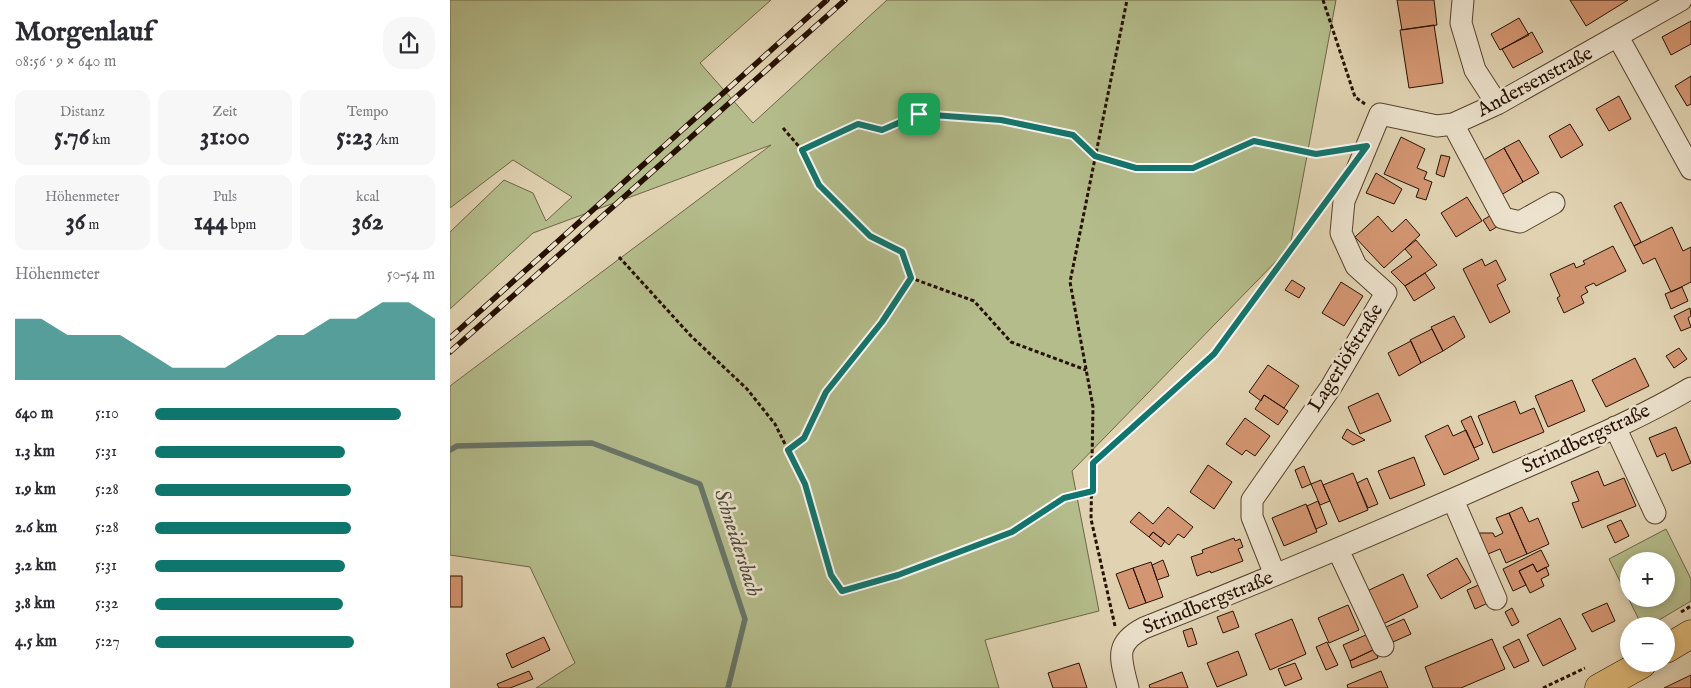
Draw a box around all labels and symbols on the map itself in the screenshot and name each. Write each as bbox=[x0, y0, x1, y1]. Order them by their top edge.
street label: Andersenstraße bbox=[1472, 41, 1597, 123]
pin bbox=[898, 93, 940, 135]
street label: Lagerlöfstraße bbox=[1303, 299, 1389, 417]
street label: Strindbergstraße bbox=[1518, 398, 1654, 480]
water label: Schneidersbach bbox=[707, 486, 767, 600]
street label: Strindbergstraße bbox=[1139, 565, 1277, 641]

